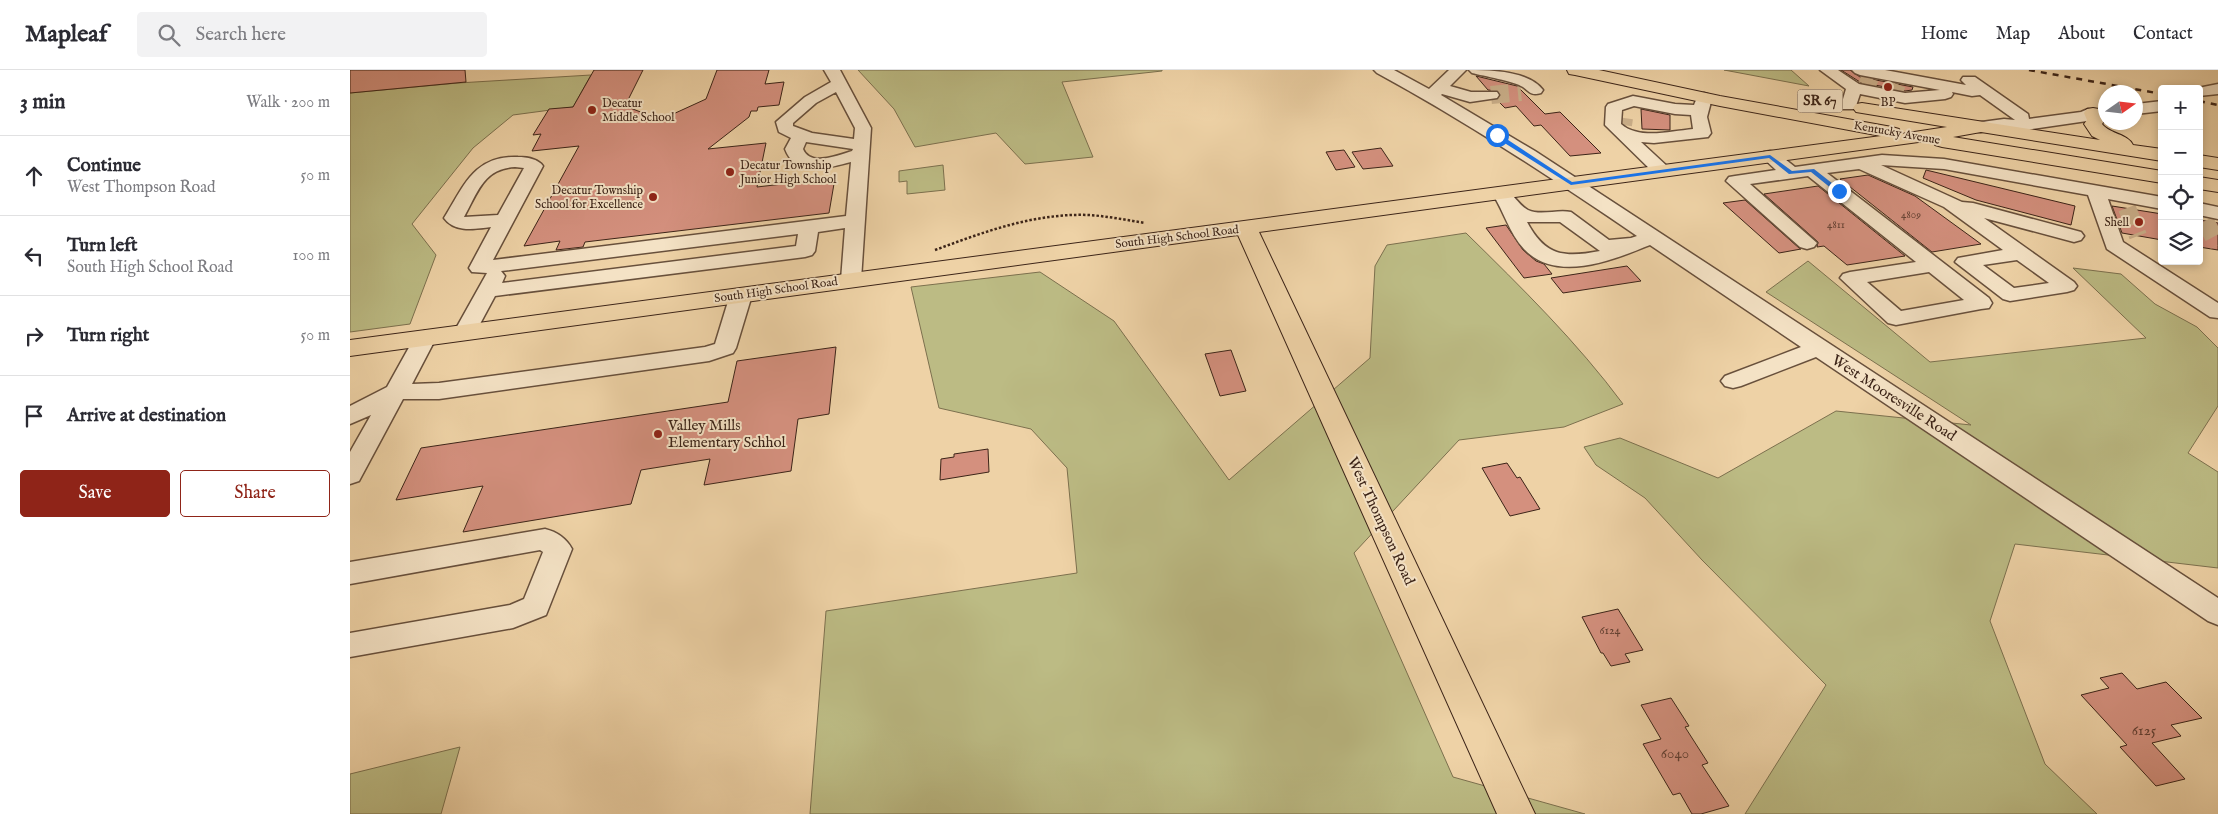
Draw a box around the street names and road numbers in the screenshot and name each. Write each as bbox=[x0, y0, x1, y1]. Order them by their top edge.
road number: SR 67 bbox=[1798, 90, 1842, 112]
street label: Kentucky Avenue bbox=[1853, 118, 1942, 148]
street label: South High School Road bbox=[1114, 222, 1240, 252]
street label: South High School Road bbox=[713, 274, 839, 306]
street label: West Mooresville Road bbox=[1828, 351, 1961, 446]
street label: West Thompson Road bbox=[1343, 454, 1419, 589]

